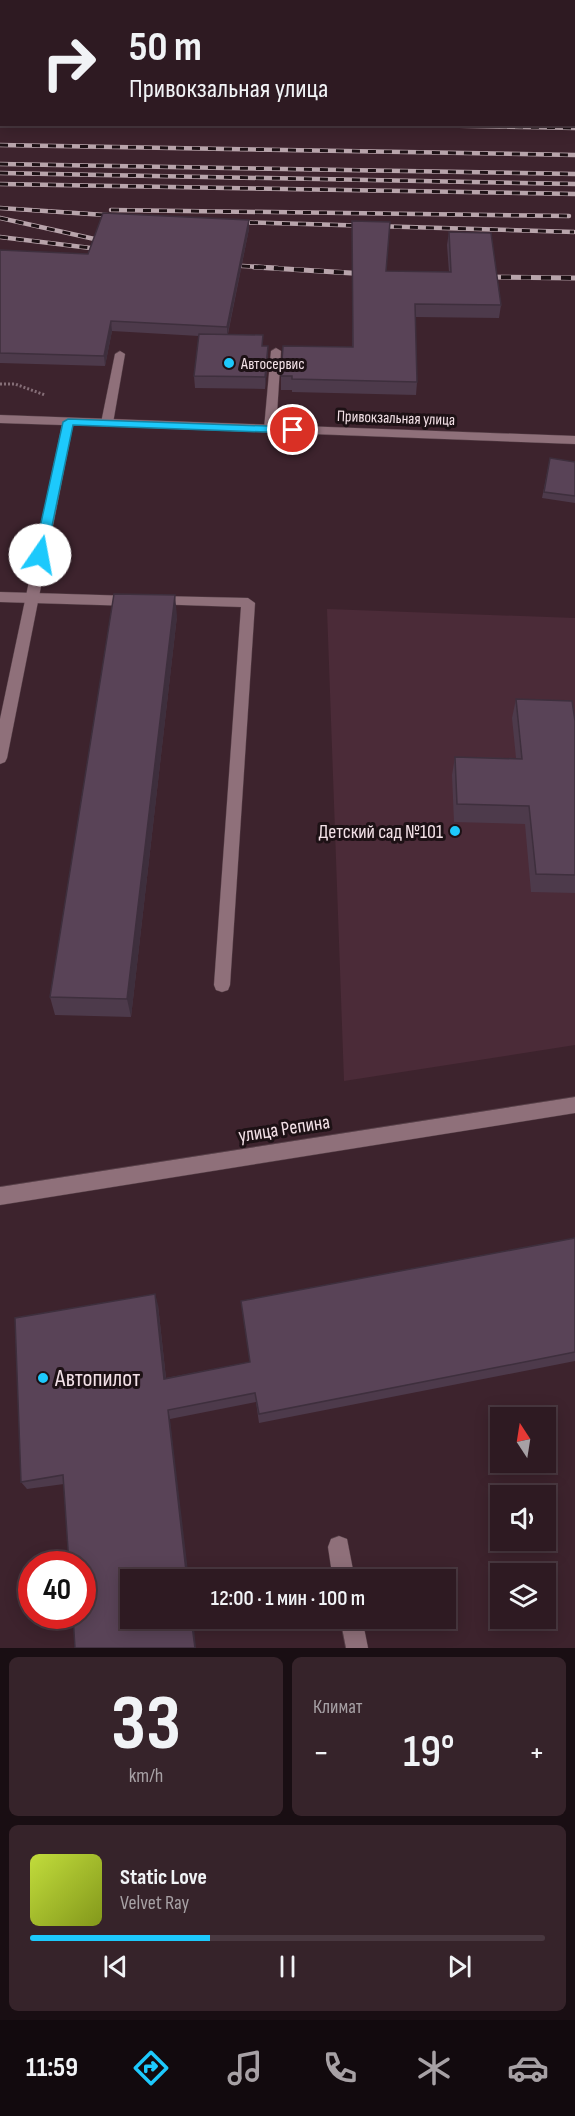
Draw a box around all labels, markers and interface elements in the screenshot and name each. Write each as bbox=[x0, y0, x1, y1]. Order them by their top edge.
text: 50 m bbox=[129, 22, 202, 73]
icon: right bbox=[30, 24, 108, 102]
text: Привокзальная улица bbox=[129, 73, 328, 105]
place label: Автосервис bbox=[240, 355, 305, 374]
marker: Автосервис bbox=[222, 356, 236, 370]
pin bbox=[267, 404, 318, 455]
street label: Привокзальная улица bbox=[337, 407, 455, 430]
icon: arrive bbox=[276, 413, 309, 446]
position arrow bbox=[8, 523, 72, 587]
place label: Детский сад №101 bbox=[318, 820, 443, 844]
marker: Детский сад №101 bbox=[448, 824, 462, 838]
street label: улица Репина bbox=[237, 1110, 332, 1148]
place label: Автопилот bbox=[54, 1364, 140, 1393]
marker: Автопилот bbox=[36, 1371, 50, 1385]
north arrow bbox=[490, 1407, 556, 1473]
map controls bbox=[490, 1407, 556, 1629]
button: sound bbox=[490, 1485, 556, 1551]
speed limit sign: 40 bbox=[18, 1551, 96, 1629]
button: layers bbox=[490, 1563, 556, 1629]
text: 12:00 · 1 мин · 100 m bbox=[211, 1585, 365, 1612]
text: 33 bbox=[111, 1678, 181, 1771]
text: Климат bbox=[313, 1695, 363, 1719]
text: 19° bbox=[403, 1725, 455, 1780]
text: − bbox=[313, 1733, 329, 1773]
text: + bbox=[529, 1733, 545, 1773]
text: km/h bbox=[129, 1764, 163, 1788]
text: Static Love bbox=[120, 1864, 207, 1891]
text: Velvet Ray bbox=[120, 1891, 189, 1915]
icon: previous bbox=[99, 1950, 132, 1983]
icon: pause bbox=[271, 1950, 304, 1983]
icon: next bbox=[443, 1950, 476, 1983]
icon: directions bbox=[130, 2047, 172, 2089]
icon: music bbox=[224, 2047, 266, 2089]
icon: phone bbox=[319, 2047, 361, 2089]
icon: climate bbox=[413, 2047, 455, 2089]
icon: car bbox=[507, 2047, 549, 2089]
text: 11:59 bbox=[26, 2052, 78, 2084]

